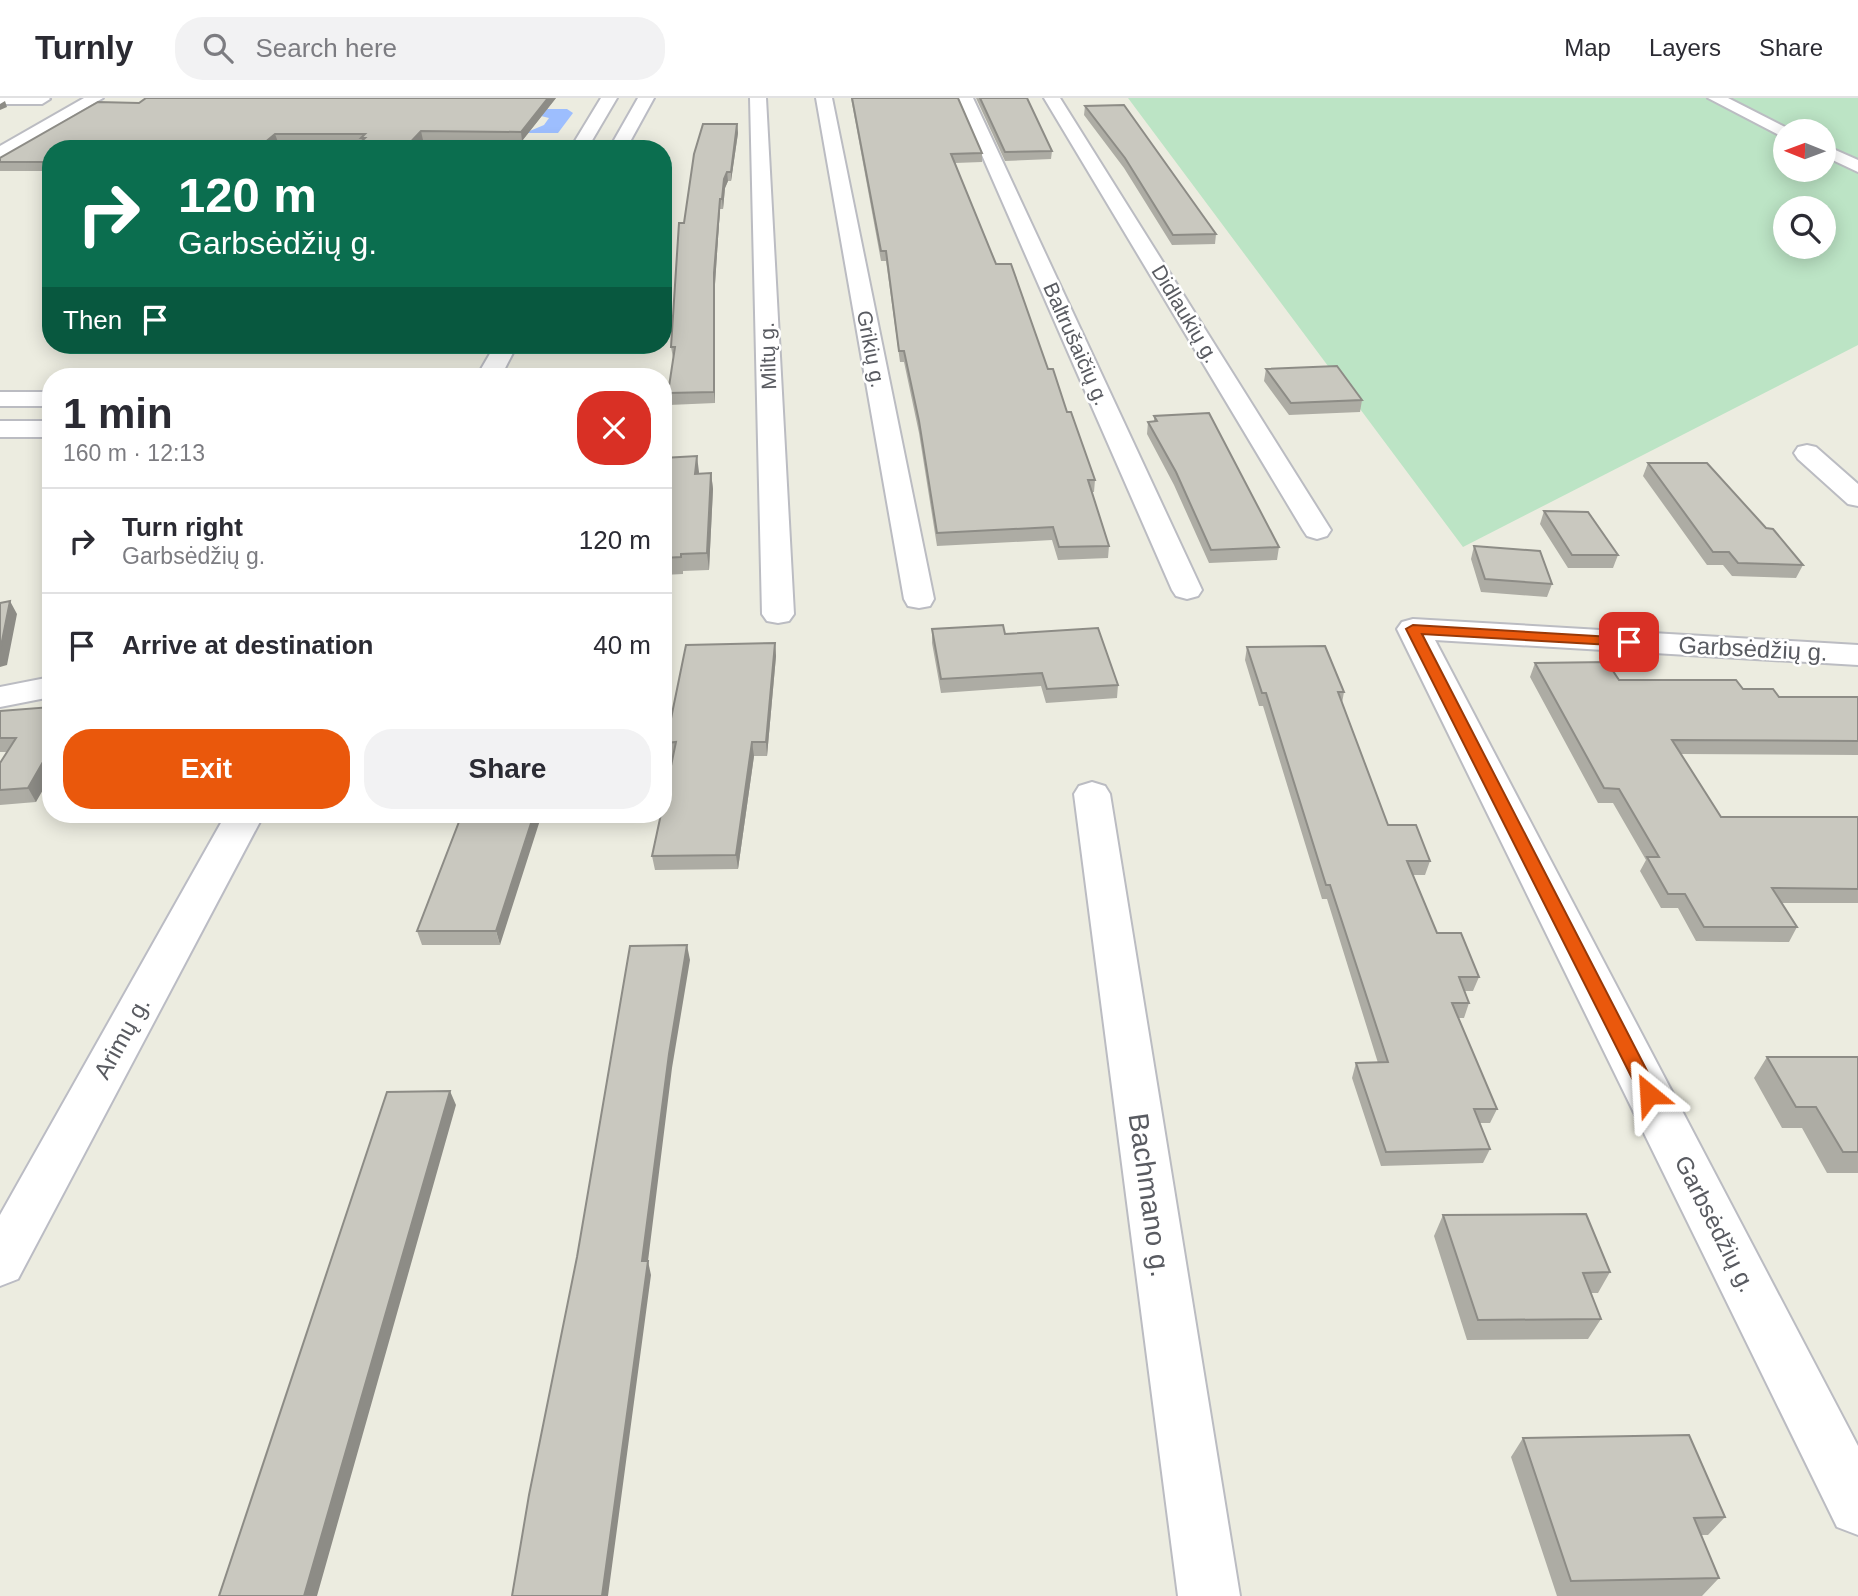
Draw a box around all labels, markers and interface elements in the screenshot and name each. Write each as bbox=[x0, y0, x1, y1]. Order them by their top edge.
search box bbox=[175, 17, 665, 80]
text: Turnly bbox=[35, 29, 133, 66]
icon: search bbox=[199, 29, 237, 67]
text: Search here bbox=[255, 33, 397, 63]
text: Map bbox=[1564, 34, 1611, 61]
text: Layers bbox=[1649, 34, 1721, 61]
text: Share bbox=[1759, 34, 1823, 61]
north arrow bbox=[1773, 119, 1836, 182]
map controls bbox=[1773, 119, 1836, 259]
icon: right bbox=[63, 168, 154, 259]
text: 120 m bbox=[178, 168, 317, 222]
button: search bbox=[1773, 196, 1836, 259]
text: Garbsėdžių g. bbox=[178, 225, 377, 261]
street label: Didlaukių g. bbox=[1147, 261, 1224, 367]
street label: Baltrušaičių g. bbox=[1039, 279, 1114, 409]
icon: arrive bbox=[136, 301, 174, 339]
text: Then bbox=[63, 305, 122, 335]
street label: Grikių g. bbox=[853, 308, 890, 389]
street label: Miltų g. bbox=[755, 322, 780, 390]
text: 1 min bbox=[63, 390, 173, 437]
button: close bbox=[577, 391, 651, 465]
text: 160 m · 12:13 bbox=[63, 440, 205, 466]
text: Turn right bbox=[122, 512, 243, 542]
icon: right bbox=[63, 522, 101, 560]
text: 120 m bbox=[579, 525, 651, 555]
text: Garbsėdžių g. bbox=[122, 543, 265, 569]
pin bbox=[1599, 612, 1659, 672]
icon: arrive bbox=[1610, 623, 1648, 661]
icon: arrive bbox=[63, 627, 101, 665]
text: Arrive at destination bbox=[122, 630, 373, 660]
text: 40 m bbox=[593, 630, 651, 660]
street label: Garbsėdžių g. bbox=[1678, 631, 1828, 666]
button: Exit bbox=[63, 729, 350, 809]
button: Share bbox=[364, 729, 651, 809]
street label: Arimų g. bbox=[88, 992, 155, 1083]
position arrow bbox=[1612, 1057, 1686, 1131]
street label: Bachmano g. bbox=[1123, 1111, 1176, 1279]
street label: Garbsėdžių g. bbox=[1669, 1151, 1761, 1296]

